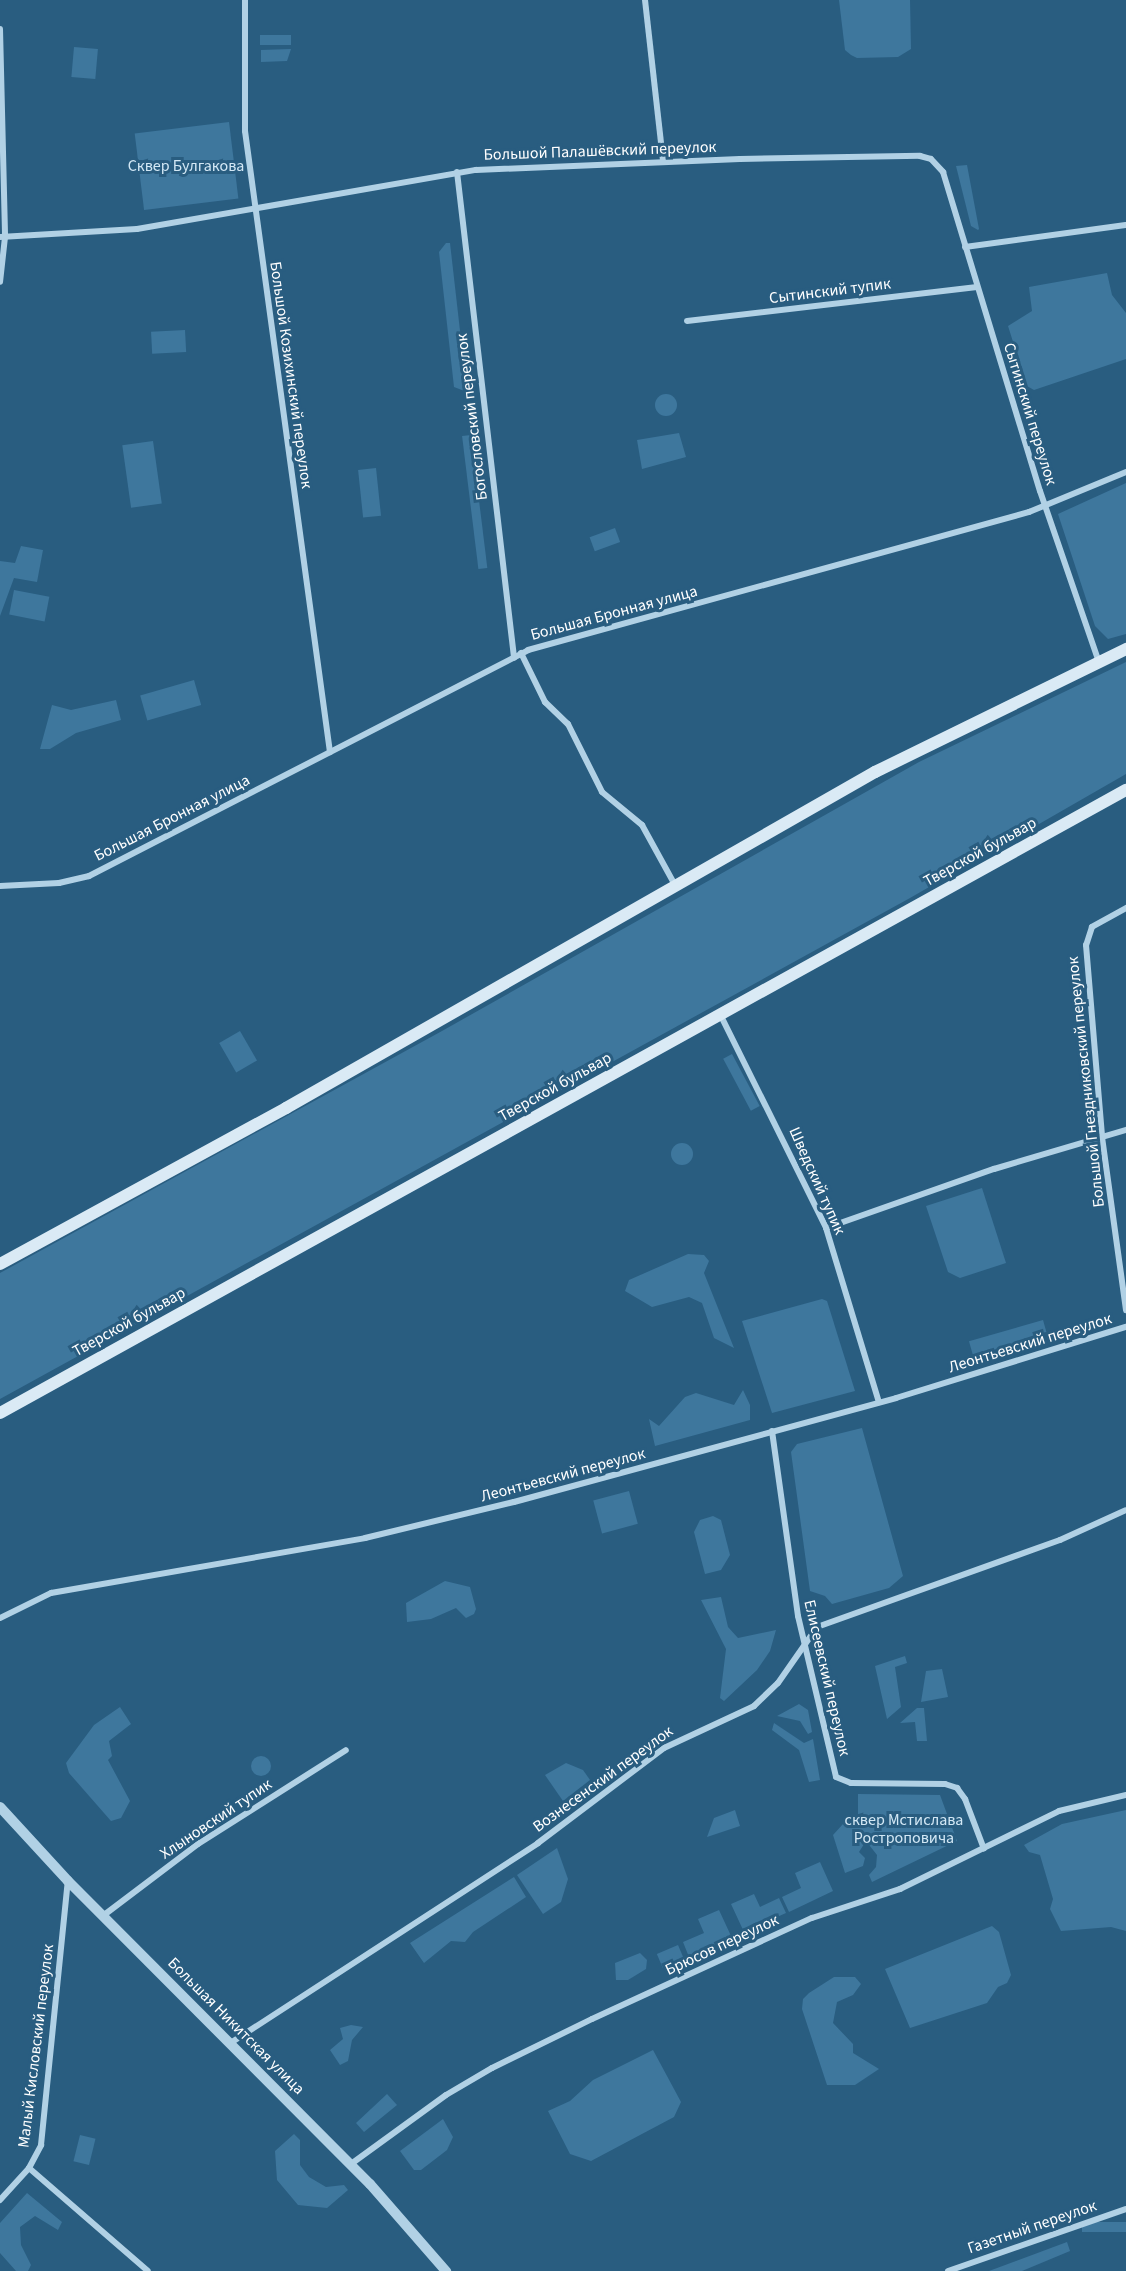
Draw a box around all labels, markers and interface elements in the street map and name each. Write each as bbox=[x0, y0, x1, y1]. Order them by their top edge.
street label: Большой Палашёвский переулок bbox=[483, 137, 717, 165]
park label: Сквер Булгакова bbox=[128, 156, 244, 176]
street label: Большой Козихинский переулок bbox=[266, 260, 316, 490]
street label: Сытинский тупик bbox=[768, 274, 892, 308]
street label: Богословский переулок bbox=[452, 332, 492, 502]
street label: Сытинский переулок bbox=[999, 340, 1061, 488]
street label: Большая Бронная улица bbox=[528, 581, 700, 645]
street label: Большая Бронная улица bbox=[91, 770, 253, 866]
street label: Тверской бульвар bbox=[920, 813, 1040, 891]
street label: Большой Гнездниковский переулок bbox=[1063, 956, 1109, 1208]
street label: Тверской бульвар bbox=[495, 1048, 615, 1126]
street label: Шведский тупик bbox=[785, 1124, 849, 1238]
street label: Тверской бульвар bbox=[69, 1283, 189, 1361]
street label: Леонтьевский переулок bbox=[946, 1309, 1114, 1377]
street label: Леонтьевский переулок bbox=[479, 1444, 647, 1506]
street label: Елисеевский переулок bbox=[800, 1598, 854, 1758]
street label: Вознесенский переулок bbox=[529, 1722, 677, 1836]
street label: Хлыновский тупик bbox=[157, 1775, 275, 1863]
park label: сквер Мстислава Ростроповича bbox=[845, 1810, 963, 1848]
street label: Брюсов переулок bbox=[662, 1910, 782, 1980]
street label: Малый Кисловский переулок bbox=[14, 1943, 58, 2149]
street label: Большая Никитская улица bbox=[163, 1953, 309, 2099]
street label: Газетный переулок bbox=[965, 2196, 1099, 2258]

